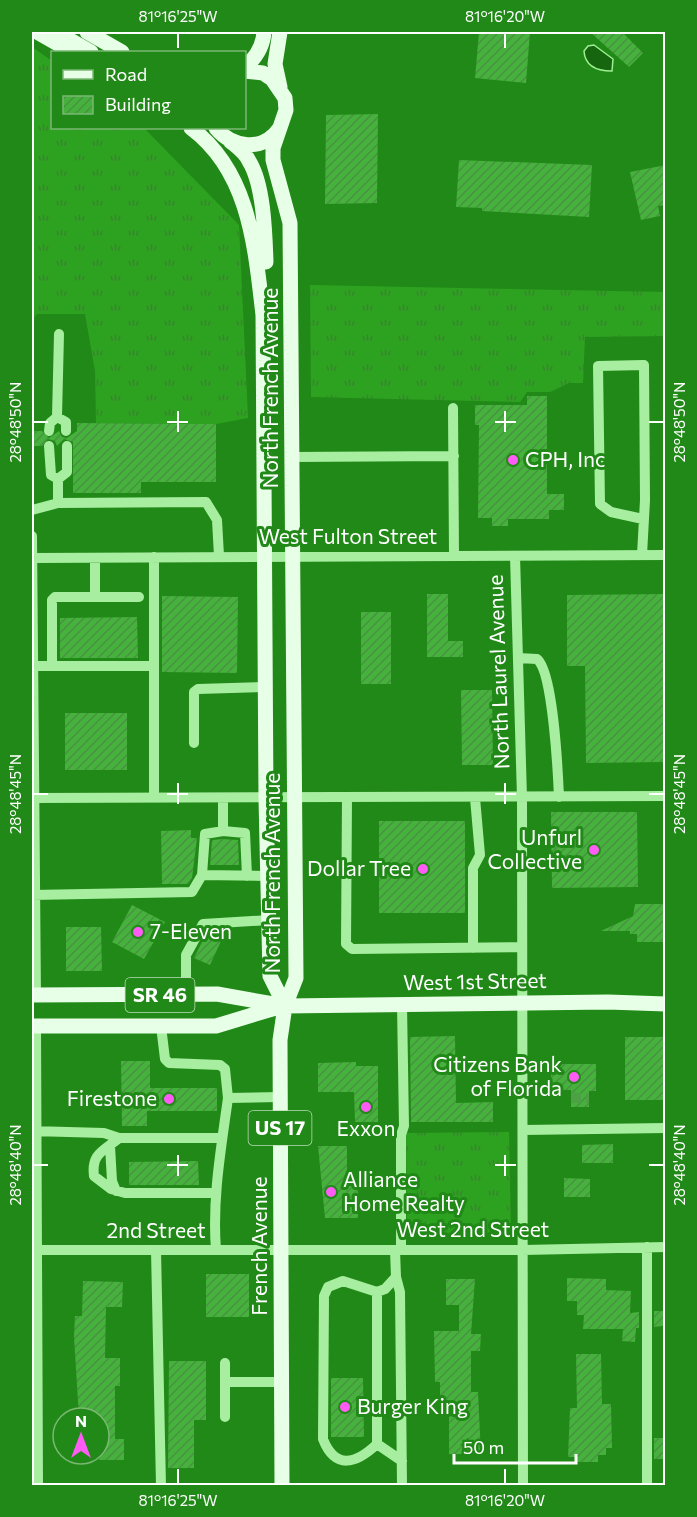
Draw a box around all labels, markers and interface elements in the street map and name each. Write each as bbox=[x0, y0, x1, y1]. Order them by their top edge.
text: 81°16'25"W bbox=[138, 7, 218, 25]
text: 81°16'20"W bbox=[465, 7, 545, 25]
legend bbox=[51, 51, 246, 129]
text: Road bbox=[105, 63, 147, 85]
text: Building bbox=[105, 93, 171, 115]
street label: North French Avenue bbox=[257, 288, 282, 488]
text: 28°48'50"N bbox=[6, 382, 24, 462]
text: 28°48'50"N bbox=[670, 382, 688, 462]
place label: CPH, Inc bbox=[525, 446, 605, 471]
marker: CPH, Inc bbox=[506, 453, 520, 467]
street label: West Fulton Street bbox=[259, 523, 437, 548]
street label: North Laurel Avenue bbox=[482, 574, 513, 770]
text: 28°48'45"N bbox=[6, 754, 24, 834]
text: 28°48'45"N bbox=[670, 754, 688, 834]
street label: North French Avenue bbox=[259, 773, 284, 973]
place label: Unfurl Collective bbox=[487, 824, 582, 873]
marker: Unfurl Collective bbox=[587, 843, 601, 857]
place label: Dollar Tree bbox=[307, 855, 411, 880]
marker: Dollar Tree bbox=[416, 862, 430, 876]
place label: 7-Eleven bbox=[150, 918, 232, 943]
marker: 7-Eleven bbox=[131, 925, 145, 939]
street label: West 1st Street bbox=[403, 967, 547, 994]
road number: SR 46 bbox=[126, 978, 195, 1012]
place label: Citizens Bank of Florida bbox=[433, 1051, 562, 1100]
marker: Citizens Bank of Florida bbox=[567, 1070, 581, 1084]
place label: Firestone bbox=[67, 1085, 157, 1110]
marker: Firestone bbox=[162, 1092, 176, 1106]
marker: Exxon bbox=[359, 1100, 373, 1114]
road number: US 17 bbox=[248, 1111, 312, 1145]
place label: Exxon bbox=[337, 1115, 395, 1140]
text: 28°48'40"N bbox=[6, 1124, 24, 1206]
text: 28°48'40"N bbox=[670, 1124, 688, 1206]
place label: Alliance Home Realty bbox=[343, 1166, 465, 1215]
street label: French Avenue bbox=[246, 1176, 271, 1316]
marker: Alliance Home Realty bbox=[324, 1185, 338, 1199]
street label: West 2nd Street bbox=[397, 1216, 549, 1241]
street label: 2nd Street bbox=[106, 1217, 206, 1242]
place label: Burger King bbox=[357, 1393, 468, 1418]
marker: Burger King bbox=[338, 1400, 352, 1414]
north arrow bbox=[51, 1406, 111, 1466]
text: N bbox=[75, 1411, 87, 1430]
scale bar bbox=[454, 1427, 576, 1465]
text: 50 m bbox=[463, 1436, 504, 1458]
text: 81°16'25"W bbox=[138, 1491, 218, 1509]
text: 81°16'20"W bbox=[465, 1491, 545, 1509]

